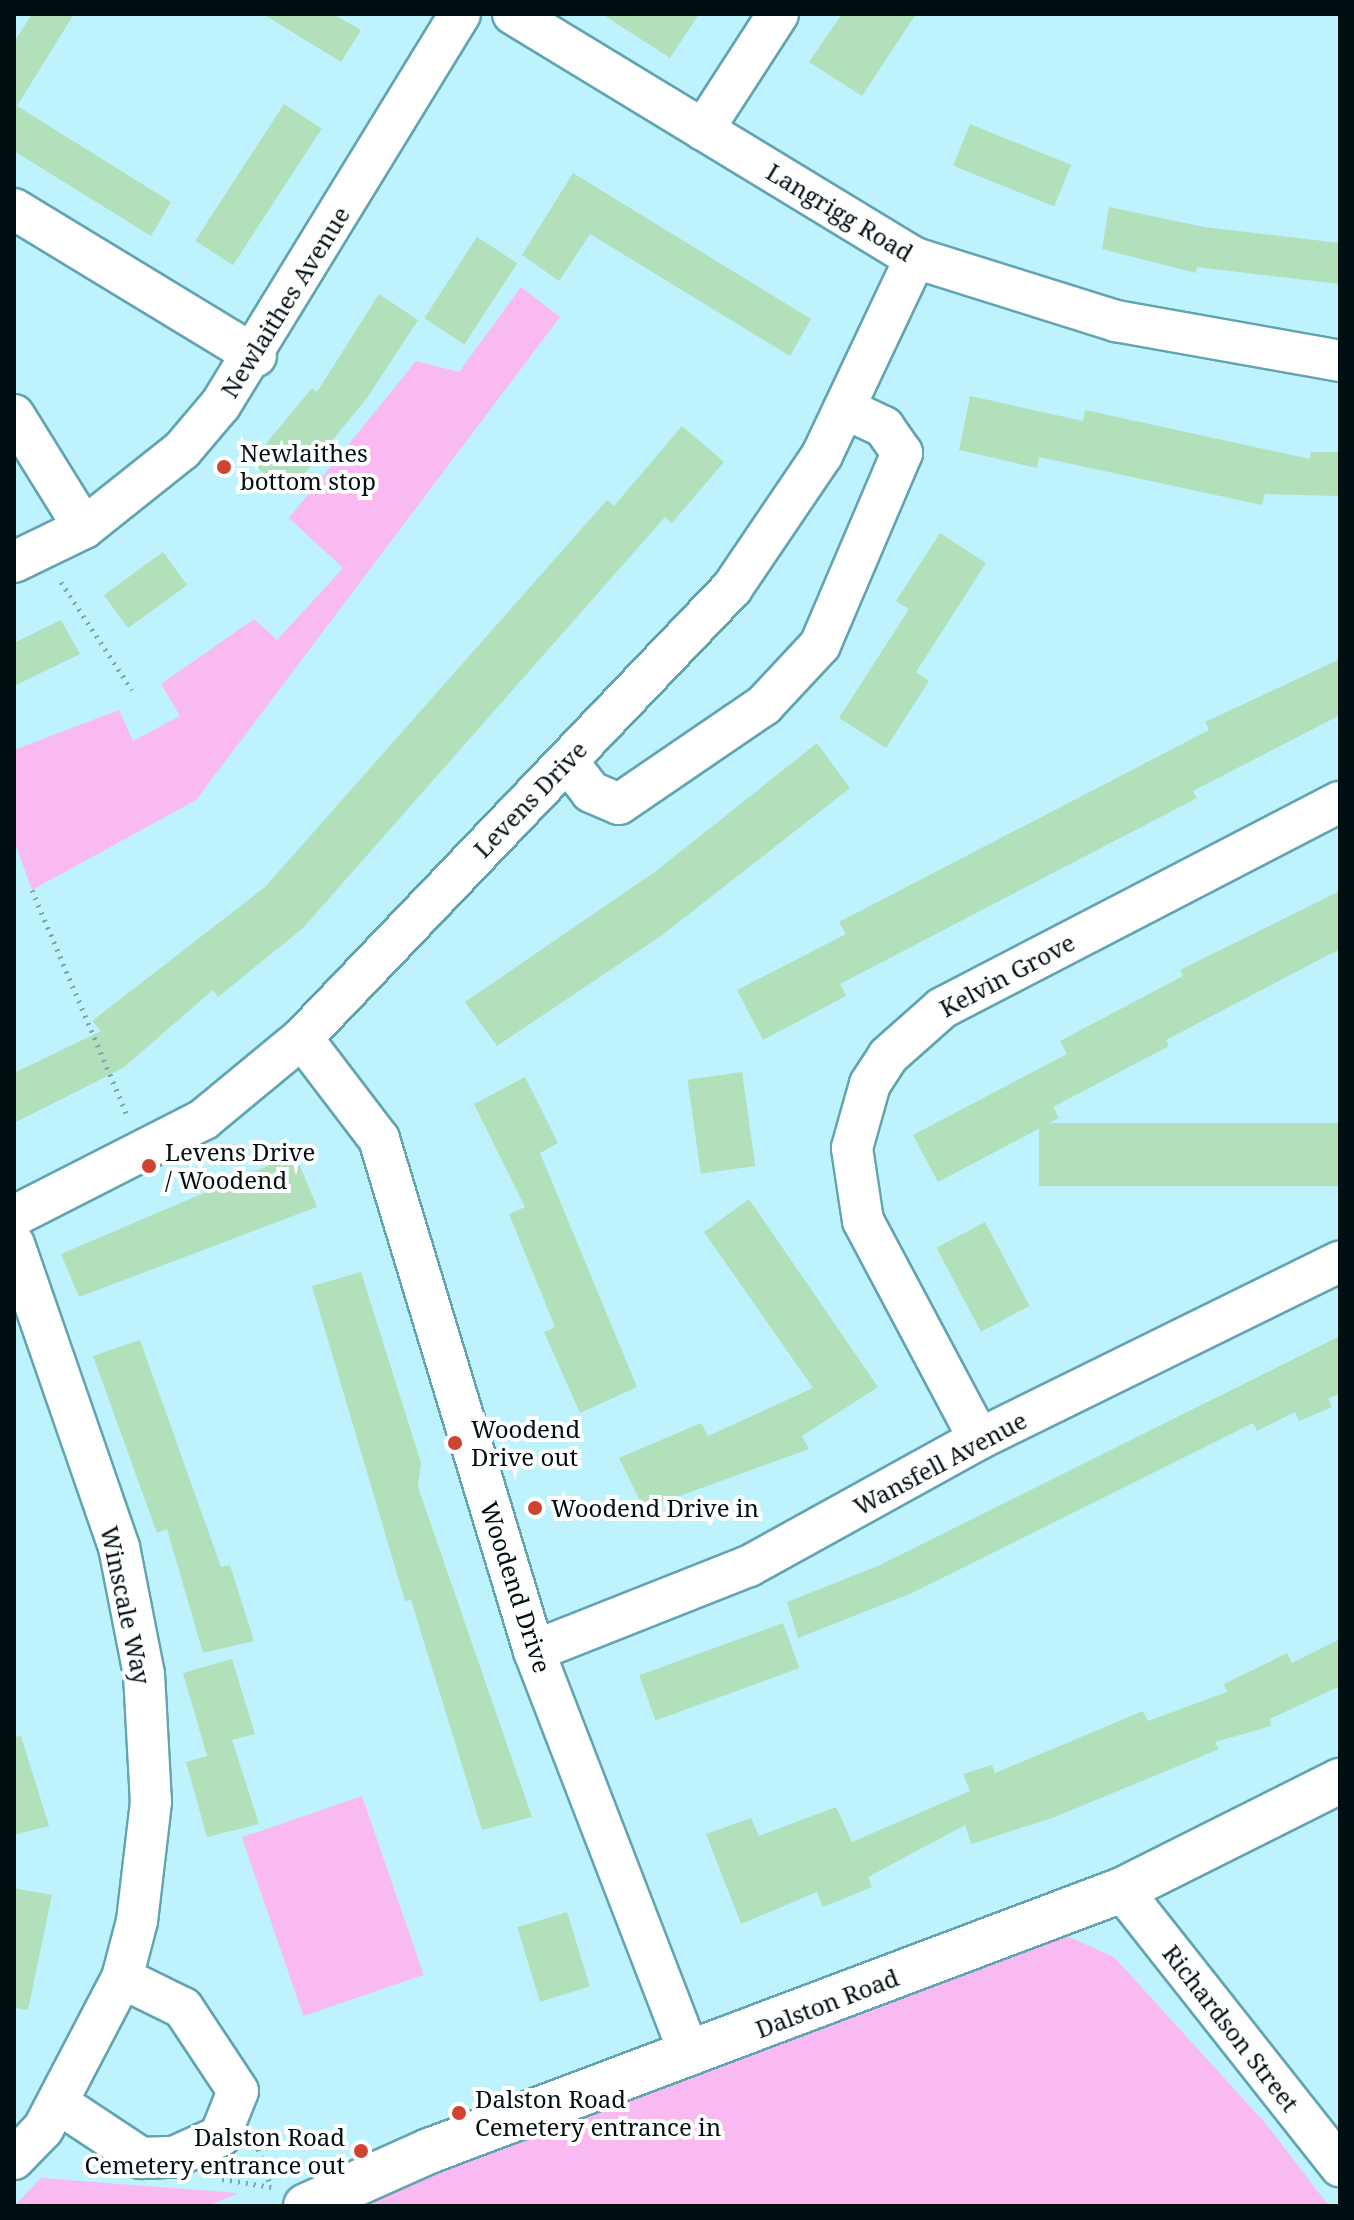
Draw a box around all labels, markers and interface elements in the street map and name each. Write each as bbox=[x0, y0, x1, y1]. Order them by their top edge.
street label: Langrigg Road bbox=[762, 157, 918, 267]
street label: Newlaithes Avenue bbox=[215, 201, 355, 403]
place label: Newlaithes bottom stop bbox=[240, 439, 376, 495]
marker: Newlaithes bottom stop bbox=[215, 458, 233, 476]
street label: Levens Drive bbox=[467, 735, 593, 863]
street label: Kelvin Grove bbox=[934, 927, 1080, 1023]
place label: Levens Drive / Woodend bbox=[165, 1138, 315, 1194]
marker: Levens Drive / Woodend bbox=[140, 1157, 158, 1175]
street label: Wansfell Avenue bbox=[849, 1405, 1031, 1521]
place label: Woodend Drive out bbox=[471, 1415, 580, 1471]
marker: Woodend Drive out bbox=[446, 1434, 464, 1452]
place label: Woodend Drive in bbox=[551, 1494, 759, 1522]
street label: Woodend Drive bbox=[475, 1498, 557, 1676]
marker: Woodend Drive in bbox=[526, 1499, 544, 1517]
street label: Winscale Way bbox=[95, 1523, 157, 1687]
street label: Richardson Street bbox=[1157, 1939, 1305, 2117]
street label: Dalston Road bbox=[751, 1962, 903, 2044]
place label: Dalston Road Cemetery entrance in bbox=[475, 2085, 721, 2141]
marker: Dalston Road Cemetery entrance in bbox=[450, 2104, 468, 2122]
place label: Dalston Road Cemetery entrance out bbox=[85, 2123, 345, 2179]
marker: Dalston Road Cemetery entrance out bbox=[352, 2142, 370, 2160]

